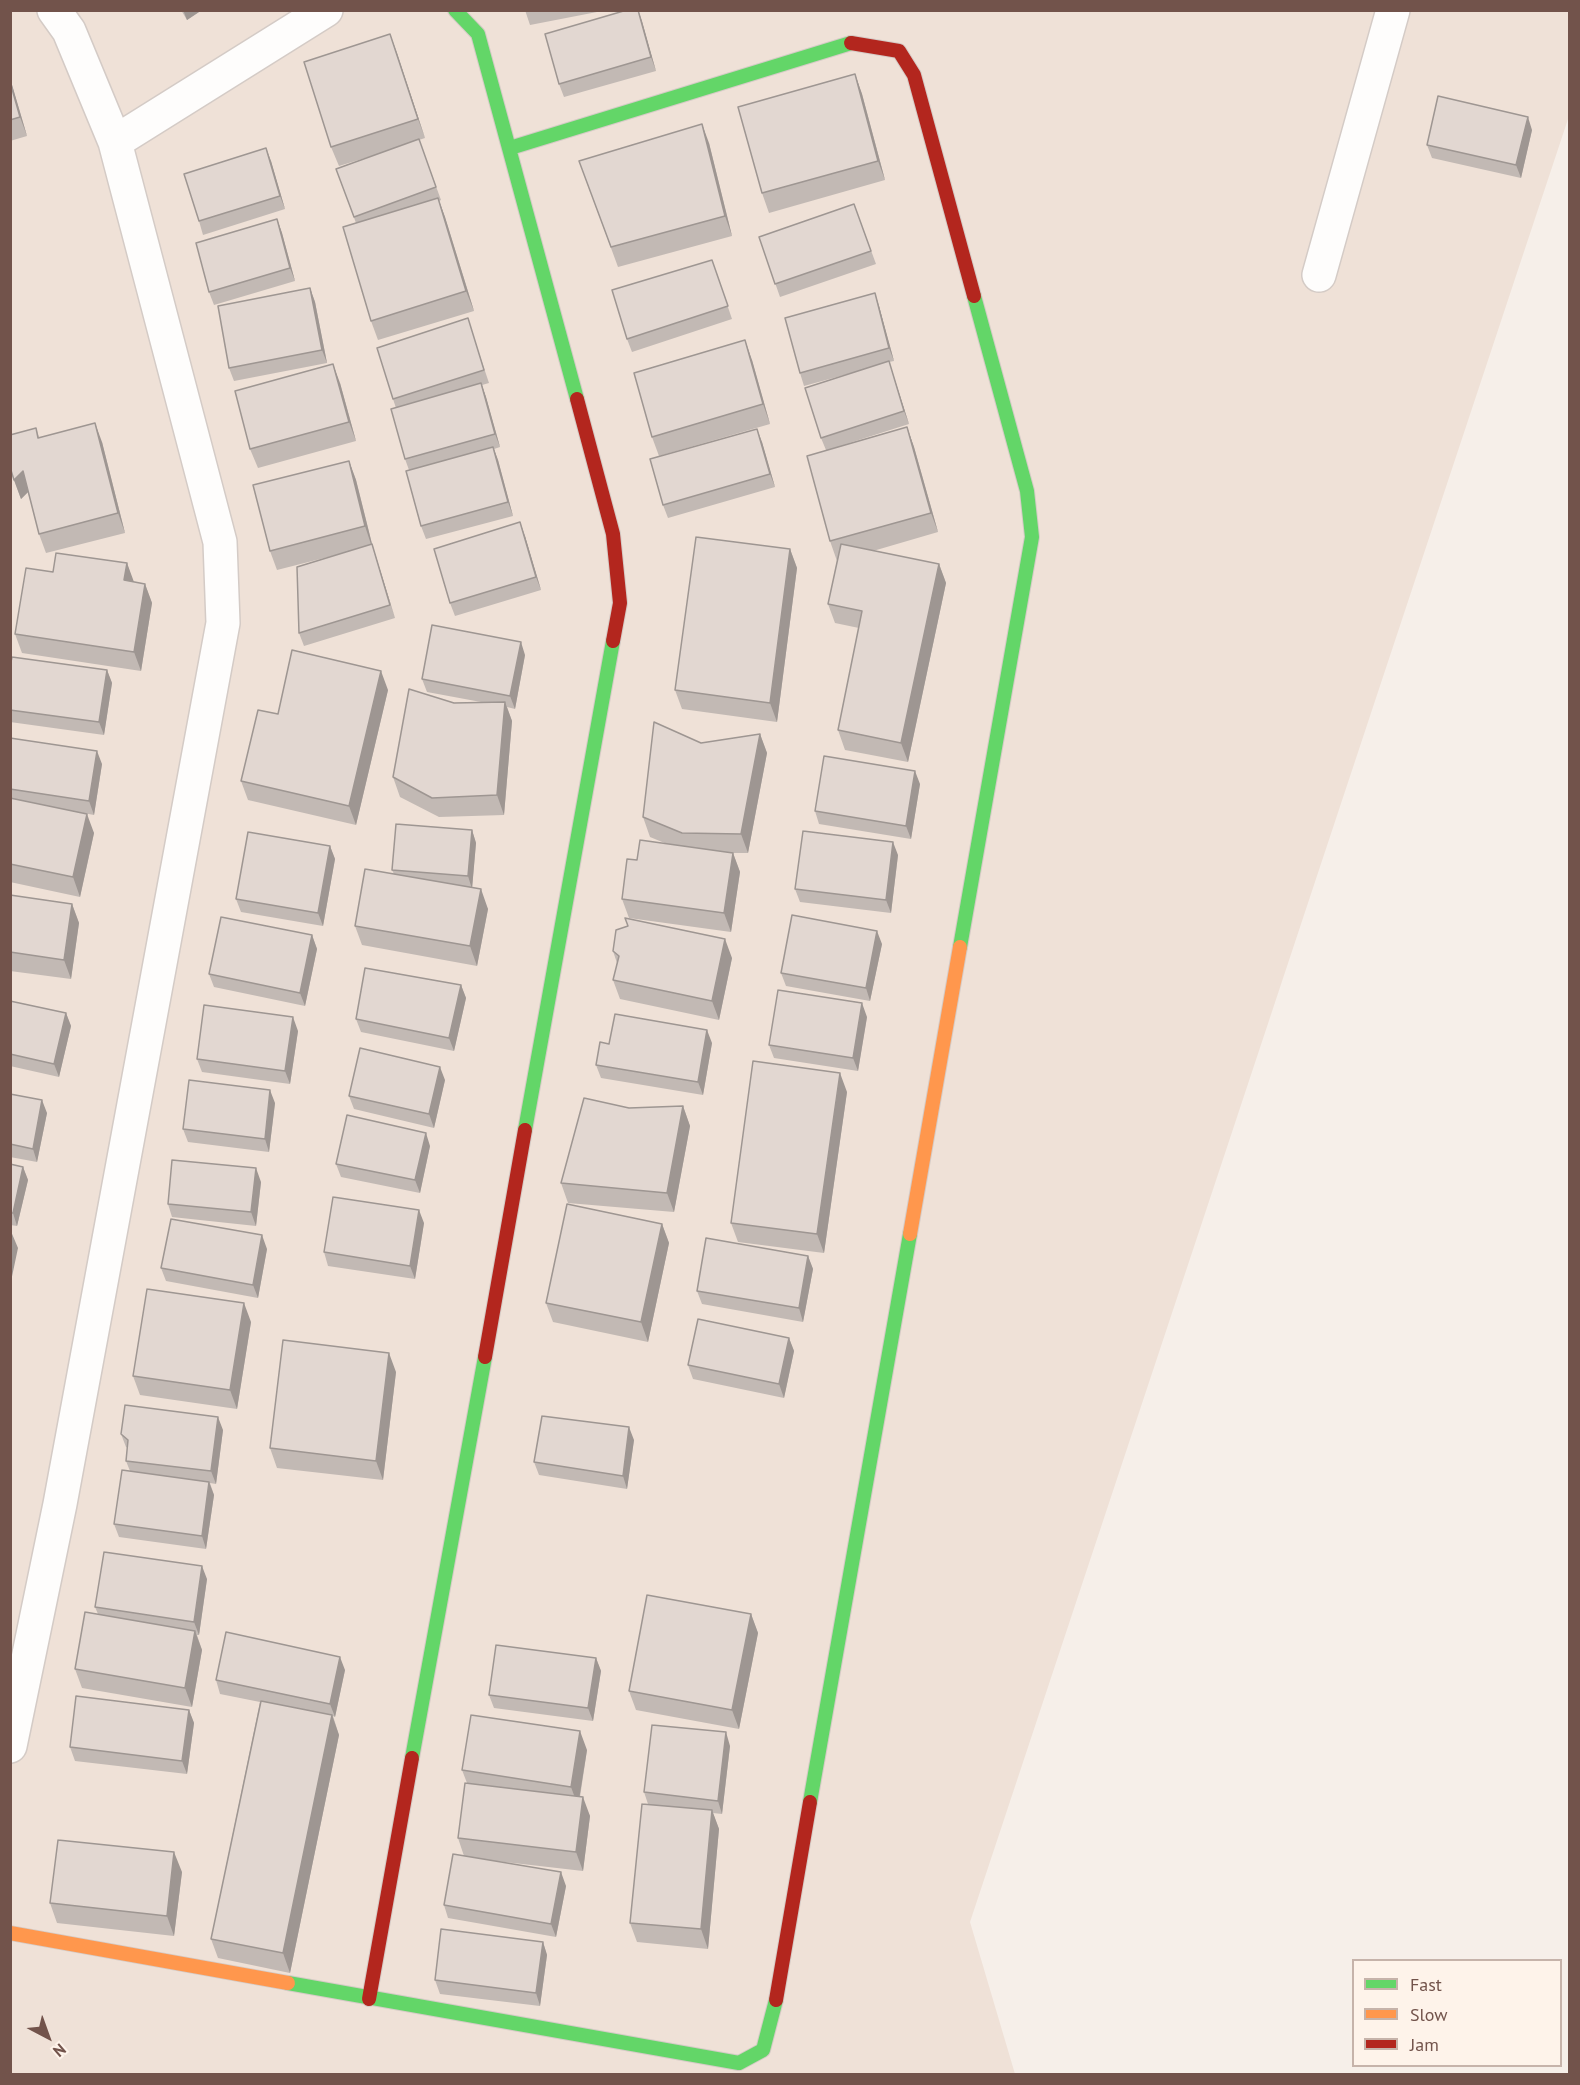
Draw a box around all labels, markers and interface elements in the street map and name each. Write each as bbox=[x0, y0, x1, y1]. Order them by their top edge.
legend bbox=[1352, 1959, 1562, 2067]
text: Fast bbox=[1410, 1973, 1442, 1996]
text: Slow bbox=[1410, 2003, 1448, 2026]
north arrow bbox=[18, 2007, 78, 2067]
text: Jam bbox=[1410, 2033, 1439, 2056]
text: N bbox=[49, 2040, 70, 2062]

